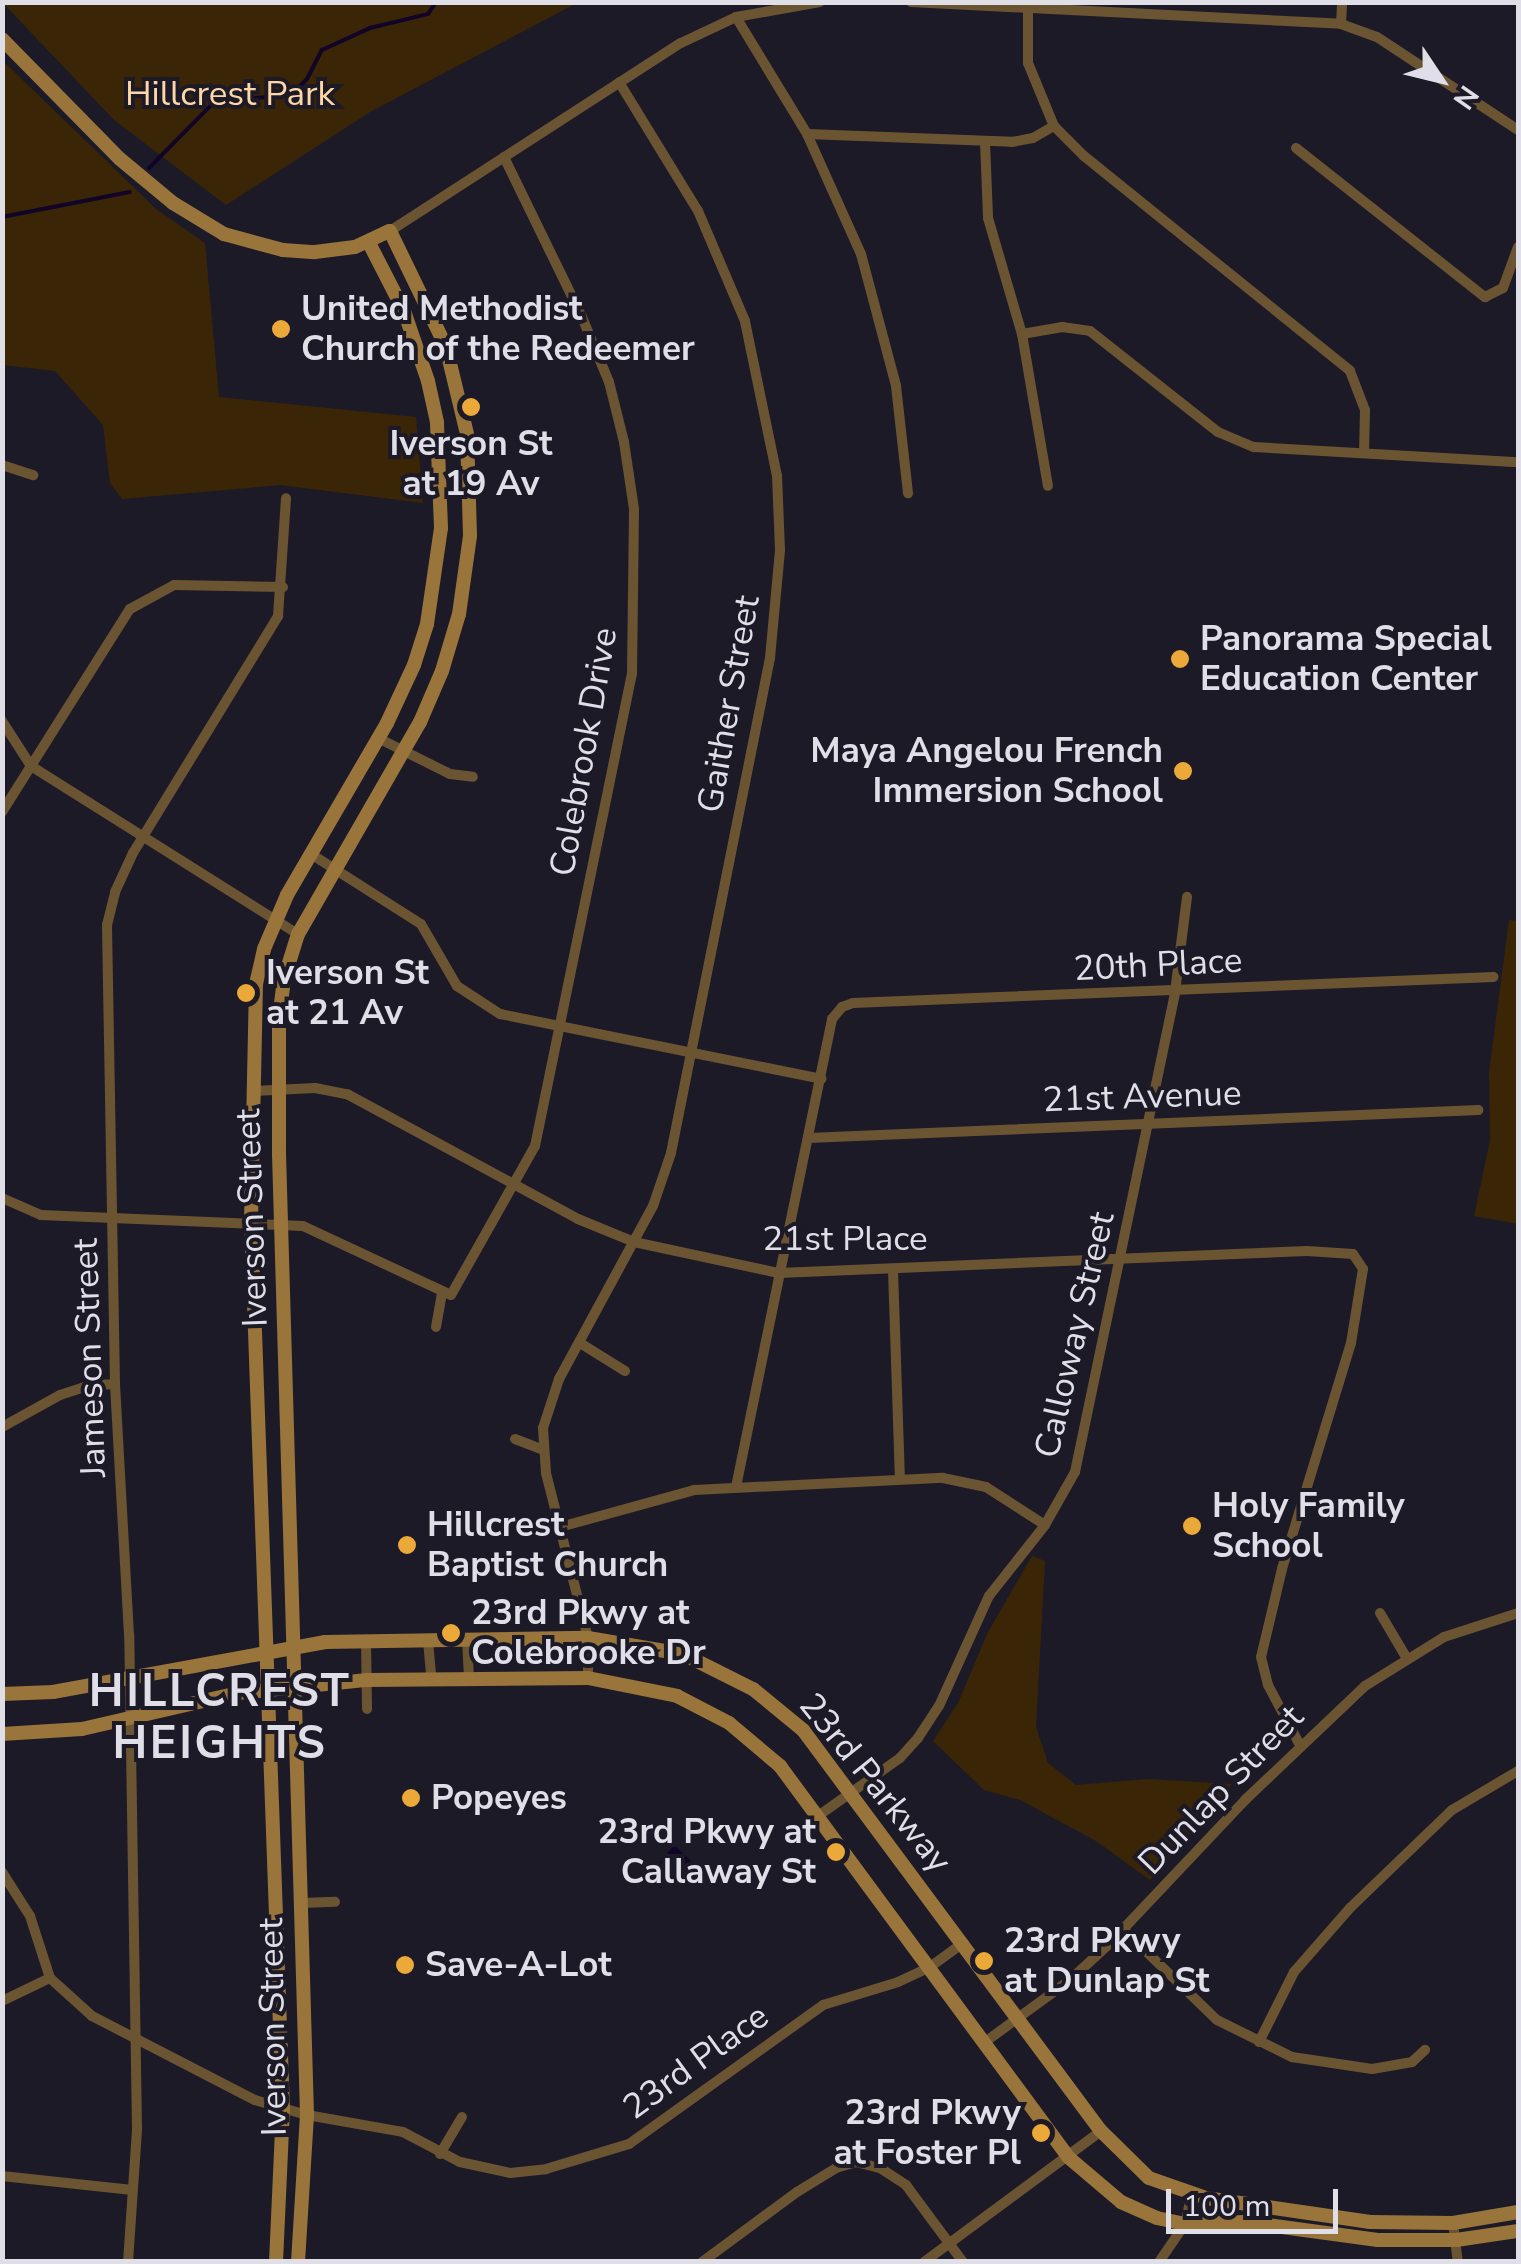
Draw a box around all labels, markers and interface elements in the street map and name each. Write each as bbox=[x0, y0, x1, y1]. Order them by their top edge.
north arrow bbox=[1391, 30, 1491, 130]
park label: Hillcrest Park bbox=[125, 73, 335, 115]
text: N bbox=[1444, 78, 1487, 117]
place label: United Methodist Church of the Redeemer bbox=[301, 288, 695, 370]
marker: United Methodist Church of the Redeemer bbox=[270, 318, 292, 340]
marker: Iverson St at 19 Av bbox=[460, 396, 482, 418]
place label: Iverson St at 19 Av bbox=[390, 423, 552, 505]
street label: Gaither Street bbox=[689, 592, 769, 816]
place label: Panorama Special Education Center bbox=[1200, 618, 1492, 700]
street label: Colebrook Drive bbox=[541, 624, 627, 880]
marker: Panorama Special Education Center bbox=[1169, 648, 1191, 670]
place label: Maya Angelou French Immersion School bbox=[810, 730, 1163, 812]
marker: Maya Angelou French Immersion School bbox=[1172, 760, 1194, 782]
street label: 20th Place bbox=[1073, 940, 1243, 990]
place label: Iverson St at 21 Av bbox=[266, 952, 429, 1034]
marker: Iverson St at 21 Av bbox=[235, 982, 257, 1004]
street label: 21st Avenue bbox=[1042, 1073, 1242, 1121]
street label: Iverson Street bbox=[227, 1108, 277, 1328]
street label: Calloway Street bbox=[1026, 1208, 1124, 1462]
street label: 21st Place bbox=[762, 1218, 928, 1260]
street label: Jameson Street bbox=[65, 1238, 115, 1478]
place label: Holy Family School bbox=[1212, 1485, 1405, 1567]
place label: Hillcrest Baptist Church bbox=[427, 1504, 668, 1586]
marker: Holy Family School bbox=[1181, 1515, 1203, 1537]
marker: Hillcrest Baptist Church bbox=[396, 1534, 418, 1556]
place label: 23rd Pkwy at Colebrooke Dr bbox=[471, 1592, 706, 1674]
marker: 23rd Pkwy at Colebrooke Dr bbox=[440, 1622, 462, 1644]
district label: HILLCREST HEIGHTS bbox=[89, 1665, 351, 1771]
street label: 23rd Parkway bbox=[790, 1685, 960, 1881]
street label: Dunlap Street bbox=[1130, 1697, 1312, 1883]
place label: Popeyes bbox=[431, 1777, 567, 1819]
marker: Popeyes bbox=[400, 1787, 422, 1809]
place label: 23rd Pkwy at Callaway St bbox=[597, 1811, 816, 1893]
marker: 23rd Pkwy at Callaway St bbox=[825, 1841, 847, 1863]
street label: Iverson Street bbox=[250, 1917, 296, 2137]
place label: 23rd Pkwy at Dunlap St bbox=[1004, 1920, 1210, 2002]
place label: Save-A-Lot bbox=[425, 1944, 612, 1986]
marker: 23rd Pkwy at Dunlap St bbox=[973, 1950, 995, 1972]
marker: Save-A-Lot bbox=[394, 1954, 416, 1976]
street label: 23rd Place bbox=[615, 1995, 777, 2129]
place label: 23rd Pkwy at Foster Pl bbox=[833, 2092, 1021, 2174]
marker: 23rd Pkwy at Foster Pl bbox=[1030, 2122, 1052, 2144]
scale bar bbox=[1171, 2169, 1344, 2231]
text: 100 m bbox=[1183, 2186, 1270, 2227]

